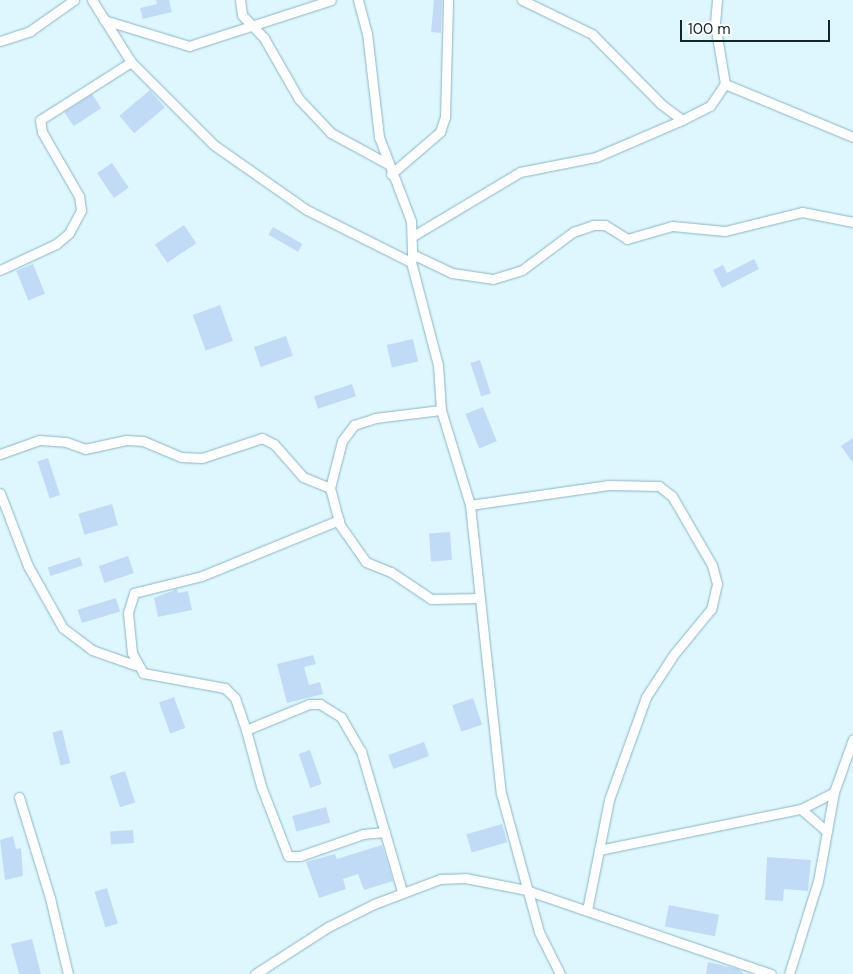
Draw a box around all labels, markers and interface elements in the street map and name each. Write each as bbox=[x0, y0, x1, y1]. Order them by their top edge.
scale bar bbox=[683, 10, 833, 42]
text: 100 m bbox=[688, 19, 731, 39]

